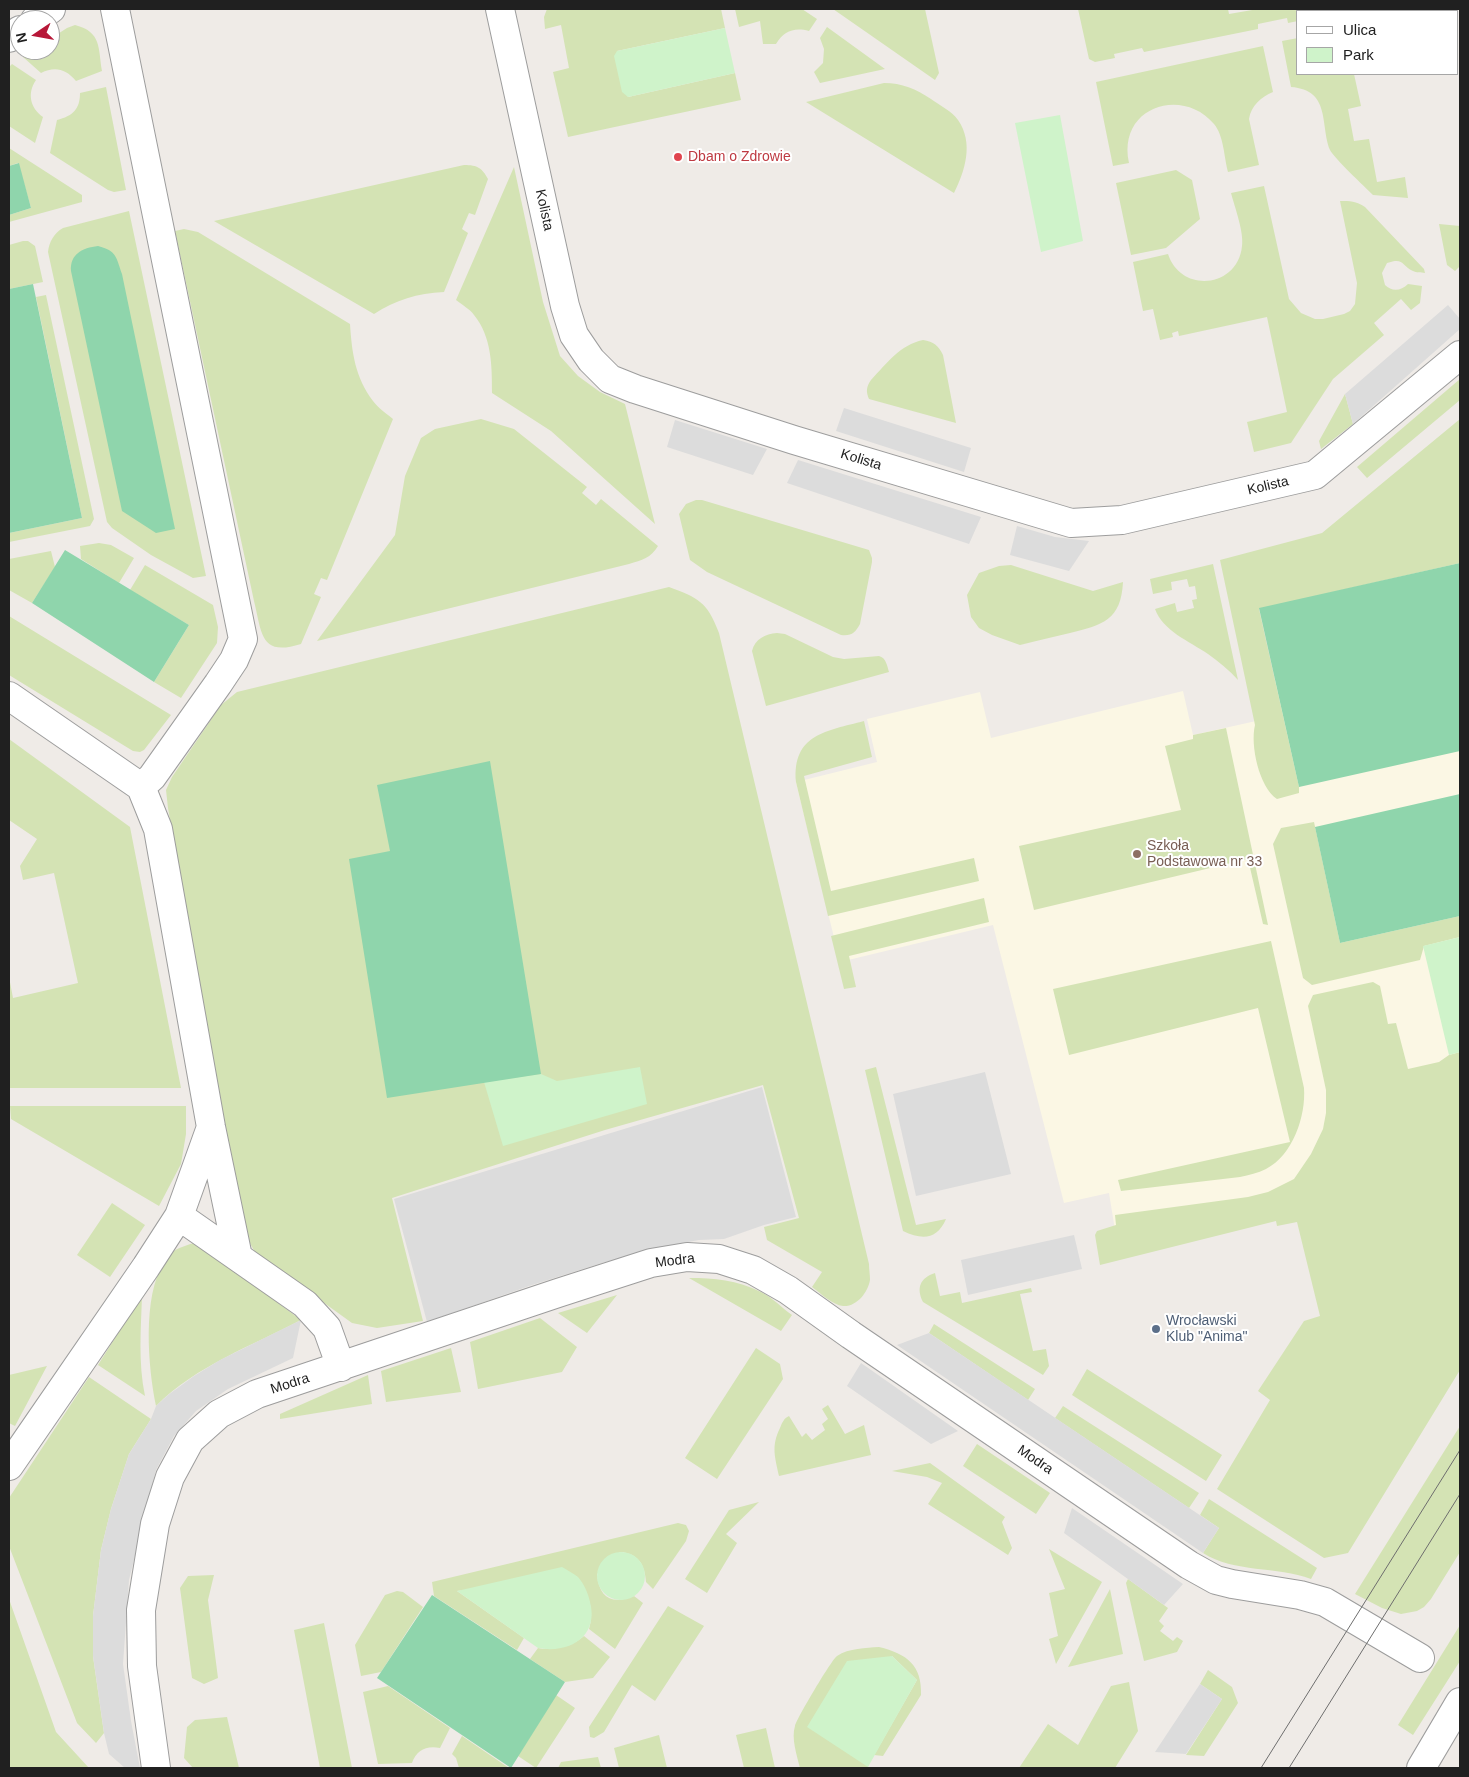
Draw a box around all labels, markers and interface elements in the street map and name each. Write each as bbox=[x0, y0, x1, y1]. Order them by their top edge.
north arrow bbox=[10, 10, 60, 60]
legend bbox=[1296, 10, 1459, 75]
text: Ulica bbox=[1343, 21, 1376, 38]
text: N bbox=[12, 31, 30, 45]
text: Park bbox=[1343, 46, 1374, 63]
place label: Dbam o Zdrowie bbox=[688, 149, 791, 165]
marker: Dbam o Zdrowie bbox=[672, 151, 684, 163]
street label: Kolista bbox=[531, 188, 557, 232]
street label: Kolista bbox=[838, 446, 884, 474]
street label: Kolista bbox=[1246, 473, 1290, 499]
place label: Szkoła Podstawowa nr 33 bbox=[1147, 838, 1262, 870]
marker: Szkoła Podstawowa nr 33 bbox=[1131, 848, 1143, 860]
street label: Modra bbox=[654, 1250, 696, 1272]
place label: Wrocławski Klub "Anima" bbox=[1166, 1313, 1248, 1345]
marker: Wrocławski Klub "Anima" bbox=[1150, 1323, 1162, 1335]
street label: Modra bbox=[269, 1370, 311, 1398]
street label: Modra bbox=[1014, 1442, 1056, 1478]

